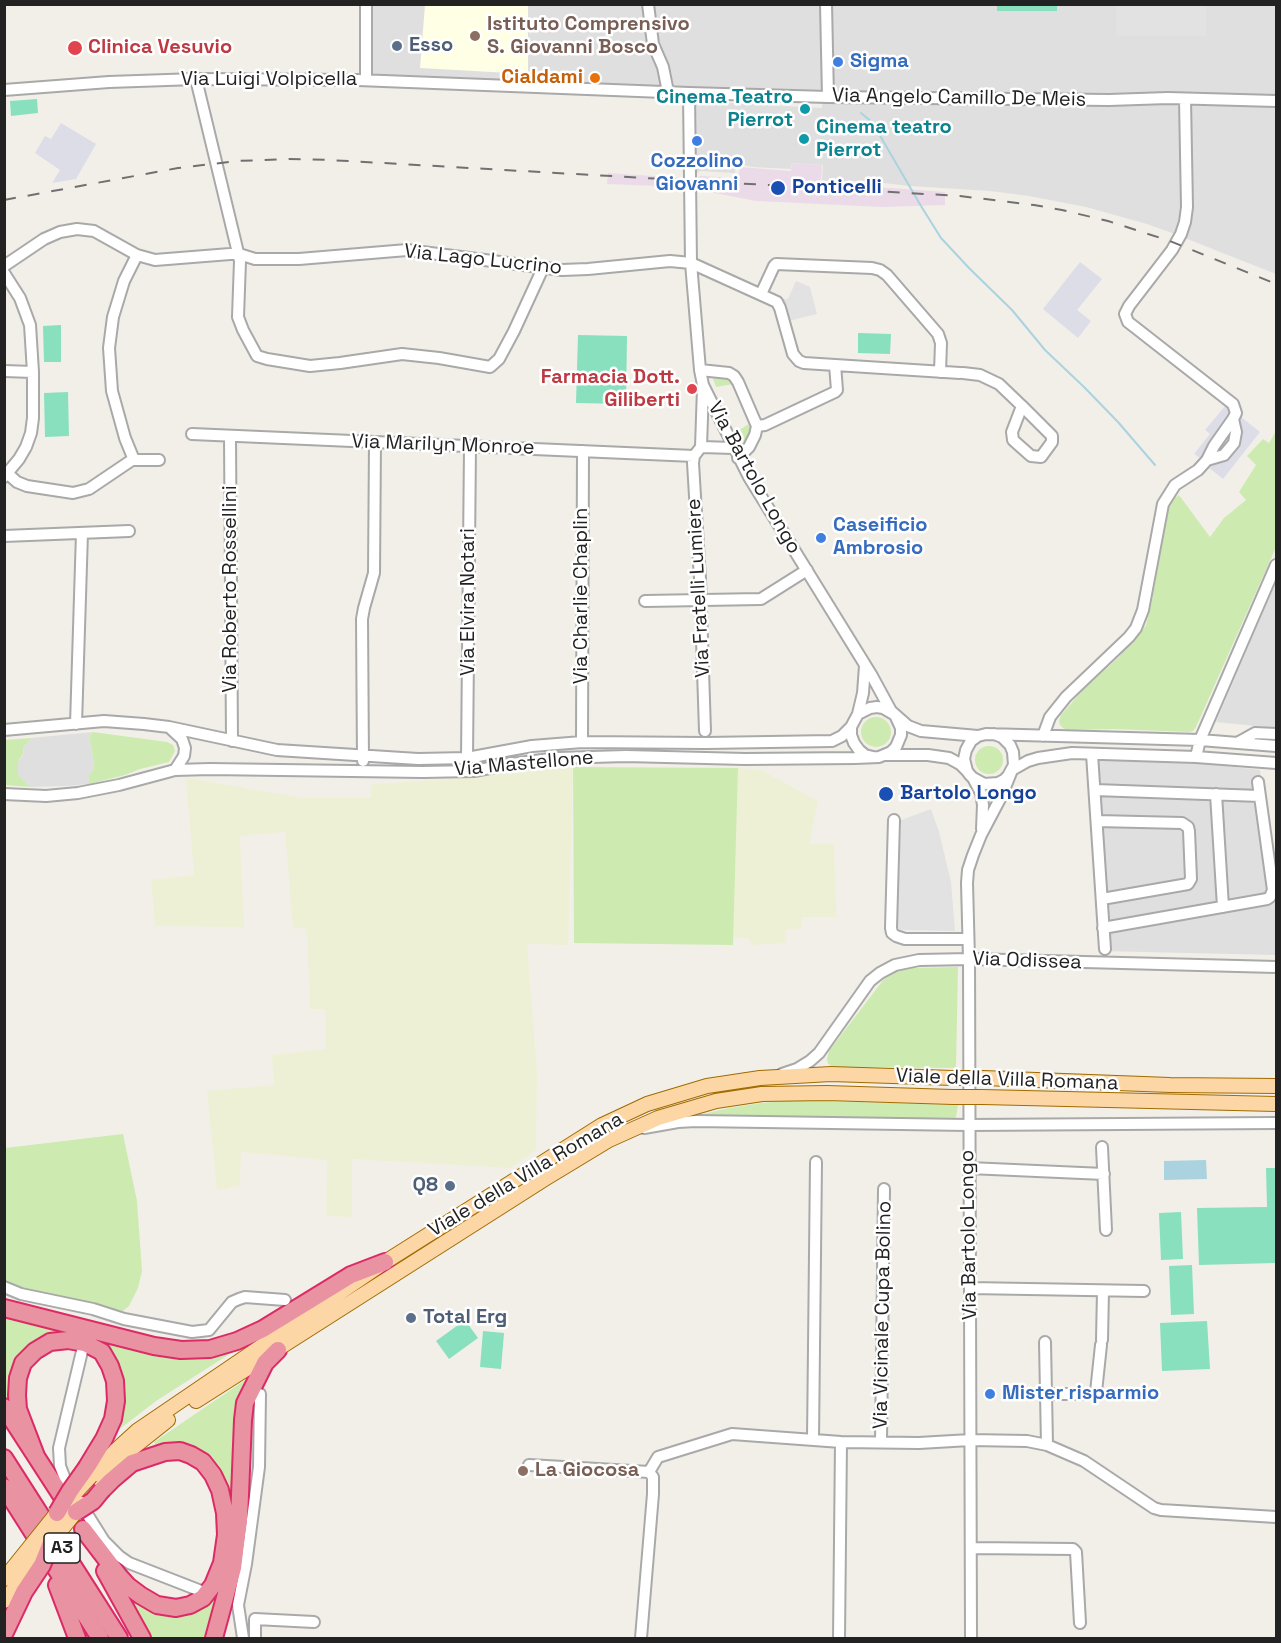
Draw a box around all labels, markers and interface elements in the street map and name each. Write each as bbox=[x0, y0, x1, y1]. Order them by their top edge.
place label: Istituto Comprensivo S. Giovanni Bosco bbox=[487, 13, 690, 60]
marker: Istituto Comprensivo S. Giovanni Bosco bbox=[468, 29, 482, 43]
place label: Esso bbox=[409, 34, 453, 58]
place label: Clinica Vesuvio bbox=[88, 36, 232, 60]
marker: Clinica Vesuvio bbox=[66, 39, 84, 57]
marker: Esso bbox=[390, 39, 404, 53]
place label: Sigma bbox=[850, 50, 909, 74]
marker: Sigma bbox=[831, 55, 845, 69]
place label: Cialdami bbox=[501, 66, 583, 90]
street label: Via Luigi Volpicella bbox=[181, 68, 357, 92]
marker: Cialdami bbox=[588, 71, 602, 85]
street label: Via Angelo Camillo De Meis bbox=[832, 84, 1086, 112]
place label: Cinema Teatro Pierrot bbox=[656, 86, 793, 133]
marker: Cinema Teatro Pierrot bbox=[798, 102, 812, 116]
place label: Cinema teatro Pierrot bbox=[816, 116, 952, 163]
marker: Cinema teatro Pierrot bbox=[797, 132, 811, 146]
marker: Cozzolino Giovanni bbox=[690, 134, 704, 148]
place label: Cozzolino Giovanni bbox=[651, 150, 743, 197]
place label: Ponticelli bbox=[792, 176, 882, 200]
marker: Ponticelli bbox=[769, 179, 787, 197]
street label: Via Lago Lucrino bbox=[403, 240, 563, 280]
place label: Farmacia Dott. Giliberti bbox=[541, 366, 680, 413]
marker: Farmacia Dott. Giliberti bbox=[685, 382, 699, 396]
street label: Via Bartolo Longo bbox=[702, 398, 806, 558]
street label: Via Marilyn Monroe bbox=[351, 430, 535, 460]
street label: Via Roberto Rossellini bbox=[219, 485, 243, 693]
street label: Via Fratelli Lumiere bbox=[682, 498, 716, 678]
street label: Via Charlie Chaplin bbox=[570, 508, 594, 684]
place label: Caseificio Ambrosio bbox=[833, 514, 927, 561]
street label: Via Elvira Notari bbox=[457, 528, 481, 676]
marker: Caseificio Ambrosio bbox=[814, 531, 828, 545]
street label: Via Mastellone bbox=[453, 746, 595, 782]
place label: Bartolo Longo bbox=[900, 782, 1037, 806]
marker: Bartolo Longo bbox=[877, 785, 895, 803]
street label: Via Odissea bbox=[972, 947, 1082, 975]
street label: Viale della Villa Romana bbox=[895, 1064, 1119, 1096]
street label: Viale della Villa Romana bbox=[424, 1107, 628, 1243]
street label: Via Bartolo Longo bbox=[956, 1150, 982, 1320]
place label: Q8 bbox=[412, 1174, 438, 1198]
marker: Q8 bbox=[443, 1179, 457, 1193]
street label: Via Vicinale Cupa Bolino bbox=[869, 1201, 897, 1429]
place label: Total Erg bbox=[423, 1306, 507, 1330]
marker: Total Erg bbox=[404, 1311, 418, 1325]
place label: Mister risparmio bbox=[1002, 1382, 1159, 1406]
marker: Mister risparmio bbox=[983, 1387, 997, 1401]
place label: La Giocosa bbox=[535, 1459, 639, 1483]
marker: La Giocosa bbox=[516, 1464, 530, 1478]
road number: A3 bbox=[44, 1533, 80, 1563]

